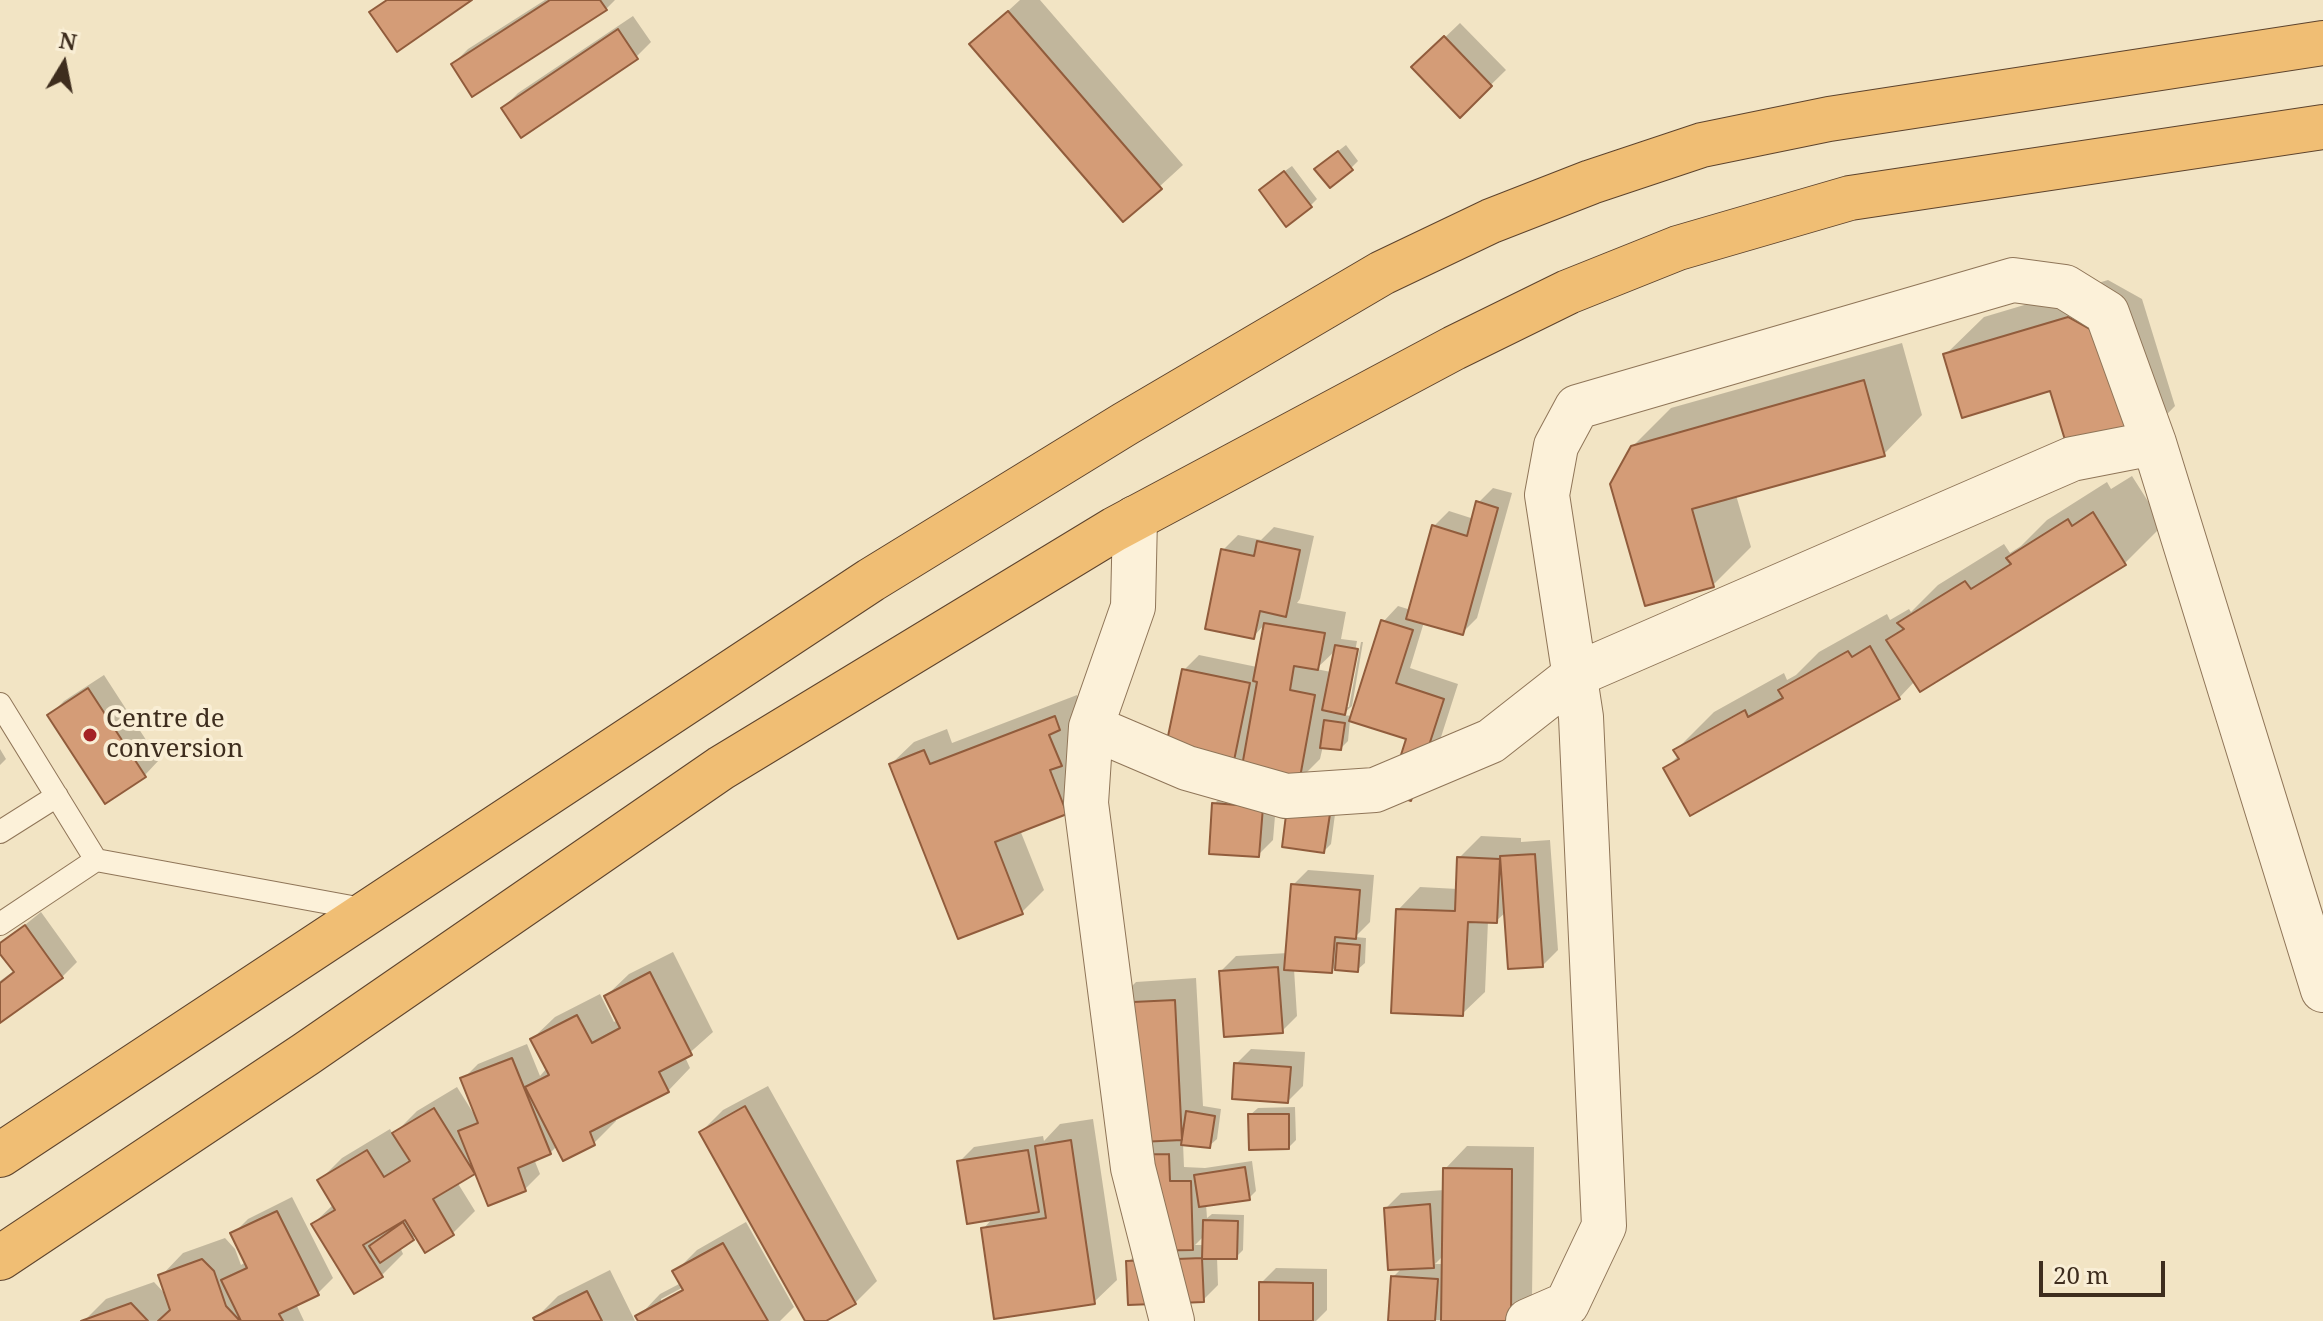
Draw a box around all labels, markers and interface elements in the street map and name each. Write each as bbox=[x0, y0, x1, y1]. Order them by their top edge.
north arrow bbox=[24, 24, 104, 104]
text: N bbox=[57, 24, 79, 57]
place label: Centre de conversion bbox=[106, 704, 244, 766]
marker: Centre de conversion bbox=[81, 726, 99, 744]
scale bar bbox=[2043, 1245, 2169, 1295]
text: 20 m bbox=[2053, 1258, 2109, 1291]

